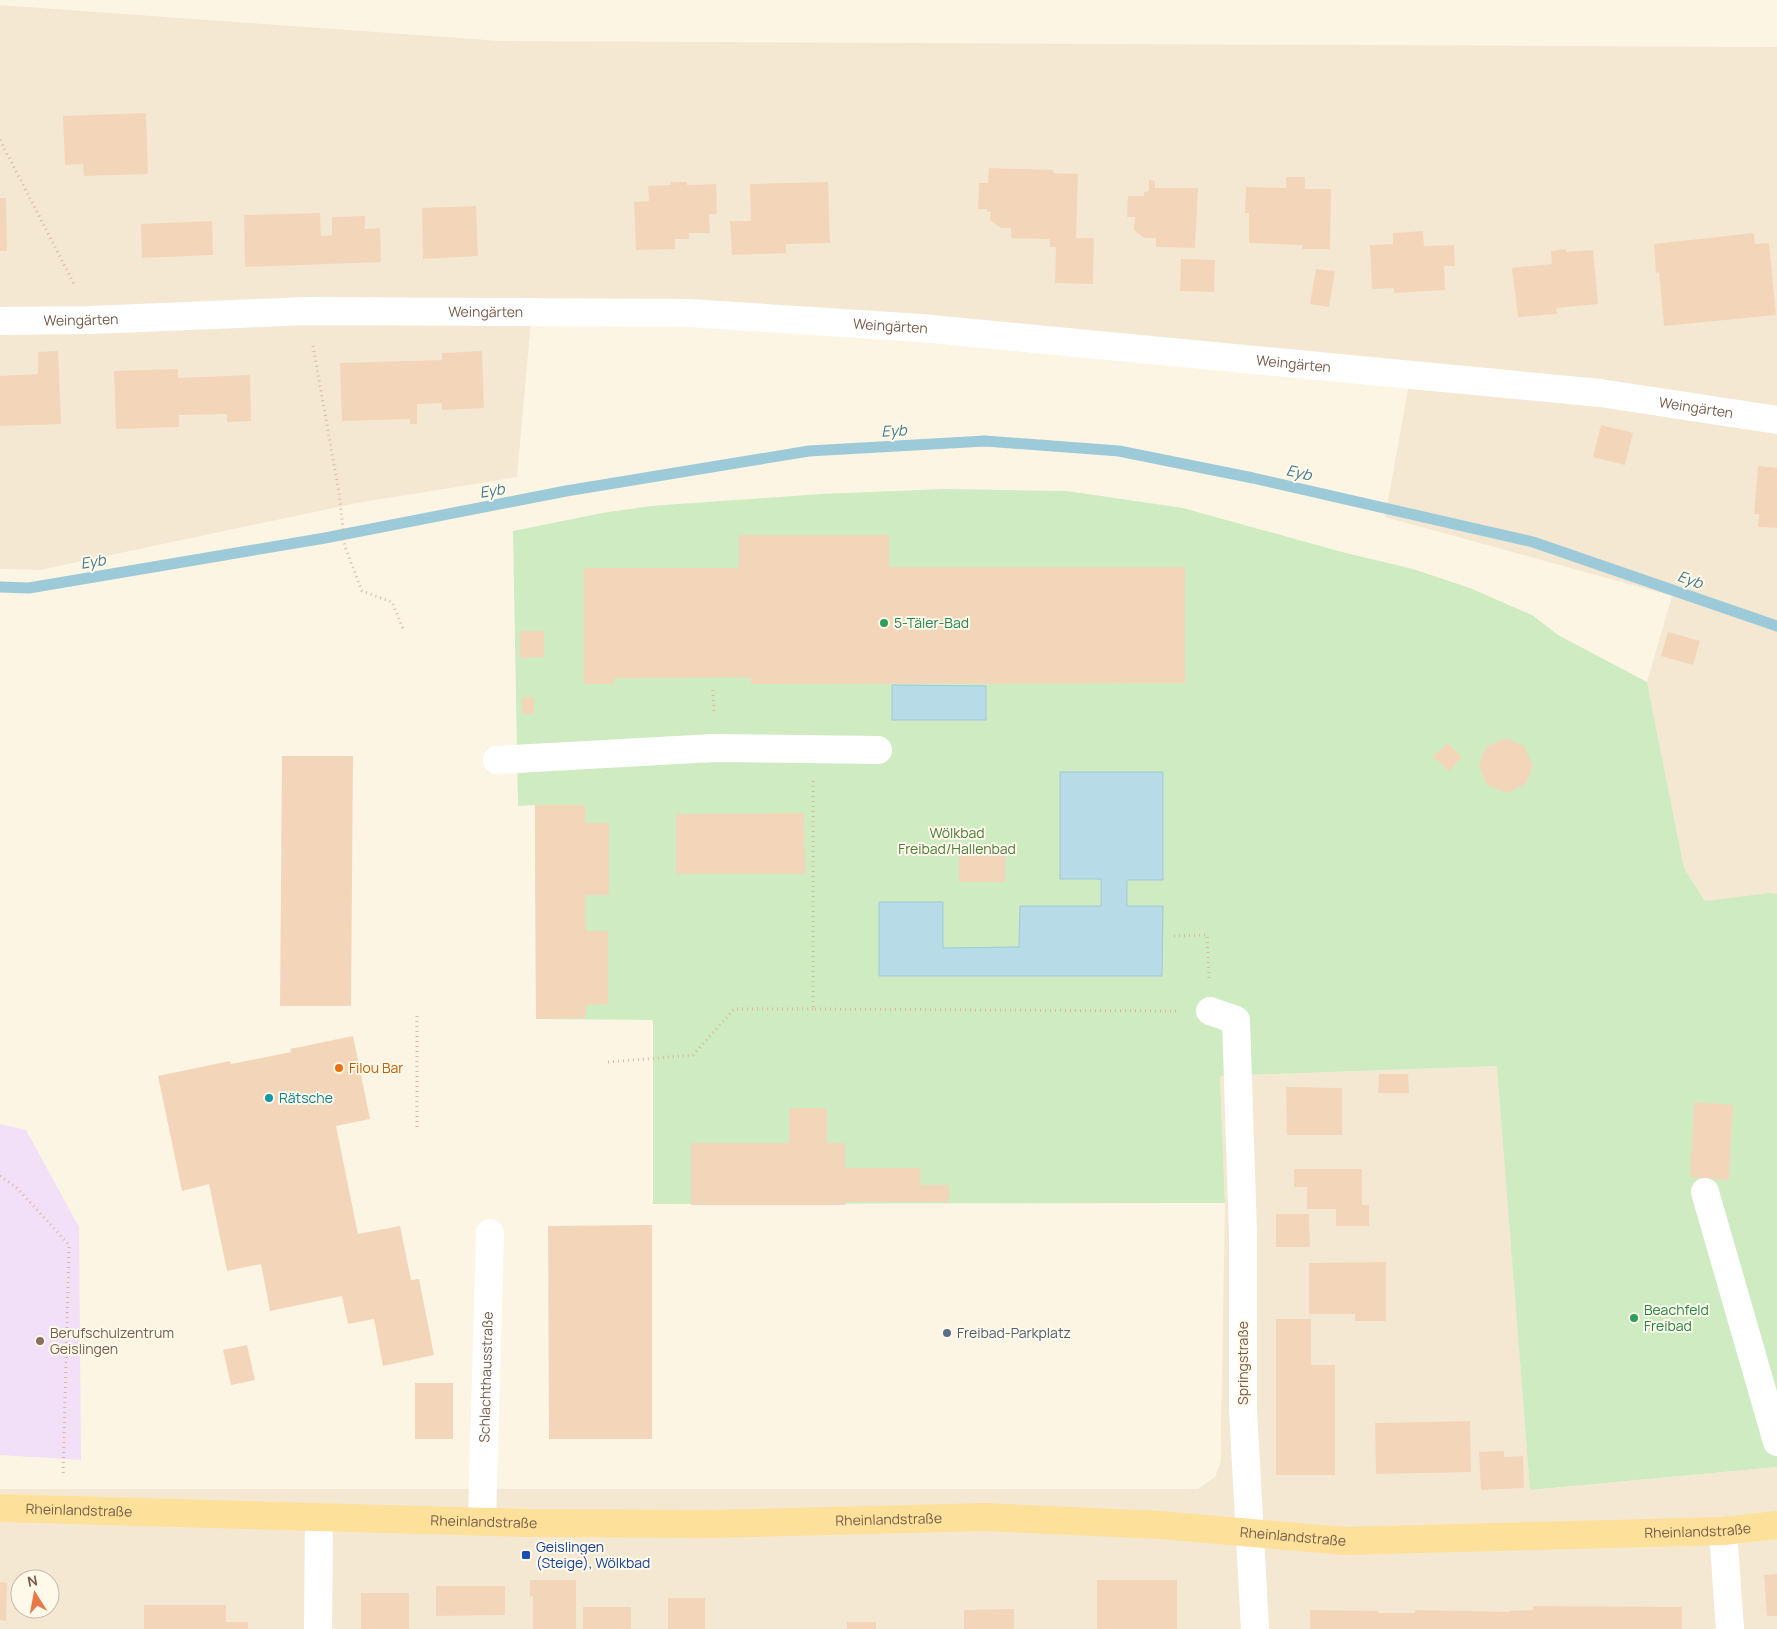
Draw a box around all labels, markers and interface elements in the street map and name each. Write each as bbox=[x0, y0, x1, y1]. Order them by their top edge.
street label: Weingärten bbox=[448, 302, 523, 321]
street label: Weingärten bbox=[43, 309, 119, 330]
street label: Weingärten bbox=[852, 314, 929, 338]
street label: Weingärten bbox=[1256, 350, 1332, 376]
street label: Weingärten bbox=[1658, 392, 1735, 422]
water label: Eyb bbox=[881, 419, 908, 442]
water label: Eyb bbox=[1284, 459, 1315, 486]
water label: Eyb bbox=[478, 478, 507, 503]
water label: Eyb bbox=[79, 549, 108, 574]
water label: Eyb bbox=[1675, 565, 1707, 594]
place label: 5-Täler-Bad bbox=[894, 613, 969, 632]
marker: 5-Täler-Bad bbox=[878, 617, 890, 629]
park label: Wölkbad Freibad/Hallenbad bbox=[898, 823, 1016, 858]
place label: Filou Bar bbox=[349, 1058, 403, 1077]
marker: Filou Bar bbox=[333, 1062, 345, 1074]
place label: Rätsche bbox=[279, 1088, 333, 1107]
marker: Rätsche bbox=[263, 1092, 275, 1104]
place label: Beachfeld Freibad bbox=[1644, 1300, 1709, 1335]
street label: Schlachthausstraße bbox=[474, 1311, 497, 1443]
marker: Beachfeld Freibad bbox=[1628, 1312, 1640, 1324]
street label: Springstraße bbox=[1233, 1321, 1252, 1405]
place label: Berufschulzentrum Geislingen bbox=[50, 1323, 174, 1358]
place label: Freibad-Parkplatz bbox=[957, 1323, 1071, 1342]
marker: Freibad-Parkplatz bbox=[941, 1327, 953, 1339]
marker: Berufschulzentrum Geislingen bbox=[34, 1335, 46, 1347]
street label: Rheinlandstraße bbox=[25, 1499, 133, 1521]
street label: Rheinlandstraße bbox=[835, 1508, 942, 1530]
street label: Rheinlandstraße bbox=[430, 1510, 537, 1532]
street label: Rheinlandstraße bbox=[1644, 1518, 1752, 1542]
street label: Rheinlandstraße bbox=[1239, 1522, 1347, 1550]
place label: Geislingen (Steige), Wölkbad bbox=[536, 1537, 650, 1572]
marker: Geislingen (Steige), Wölkbad bbox=[520, 1549, 532, 1561]
north arrow bbox=[10, 1569, 60, 1619]
text: N bbox=[26, 1570, 39, 1591]

